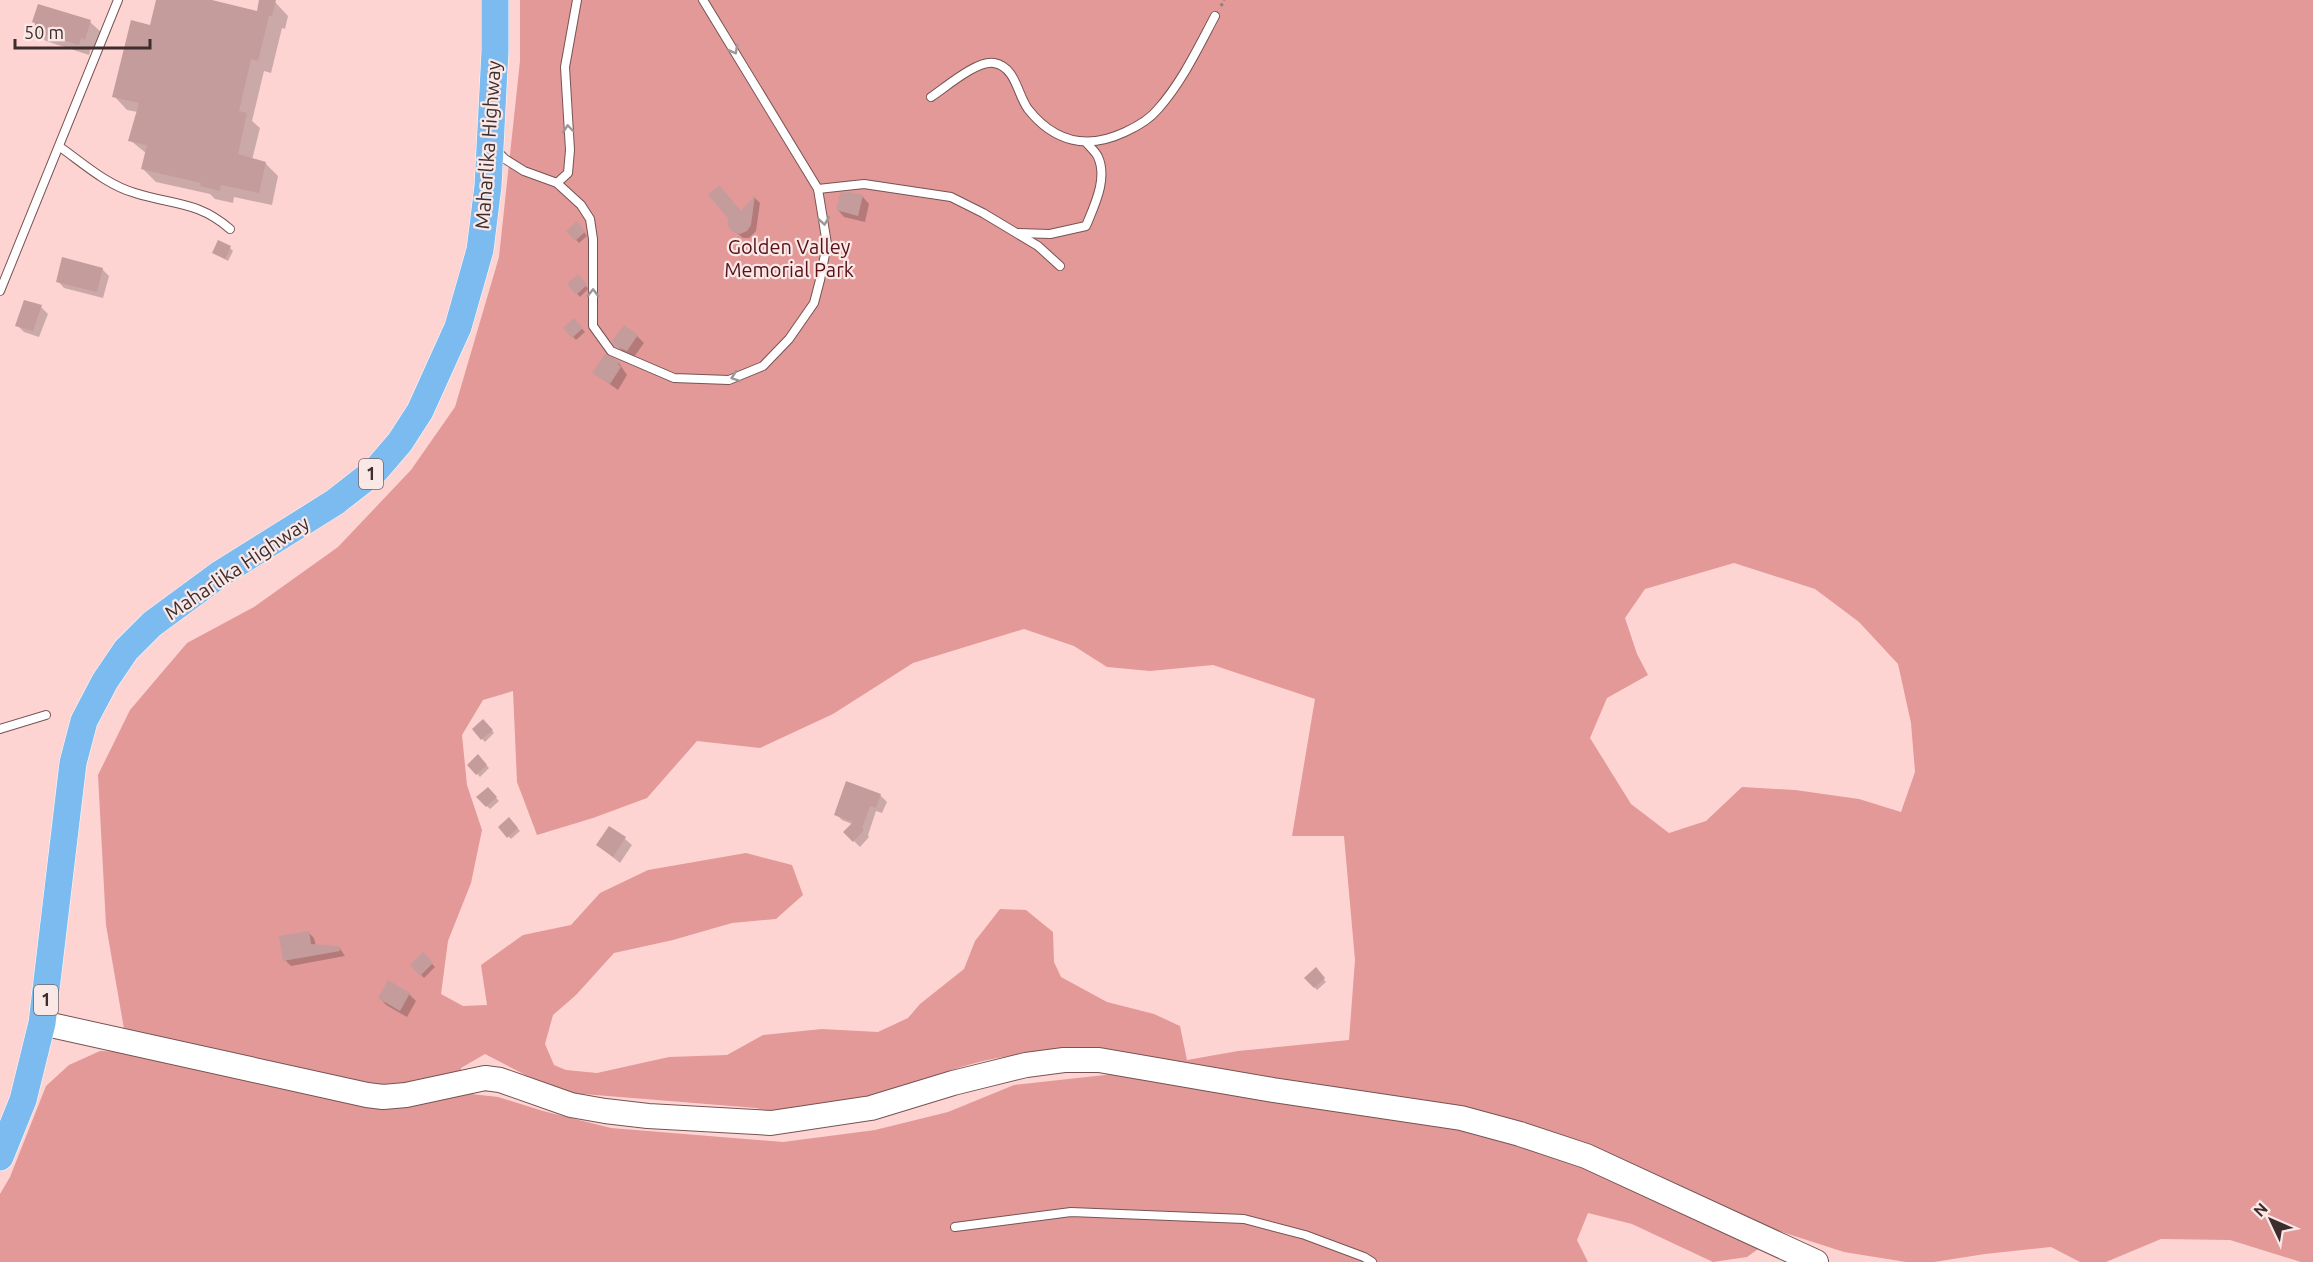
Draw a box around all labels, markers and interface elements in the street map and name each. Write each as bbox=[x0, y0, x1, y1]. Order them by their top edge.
scale bar bbox=[15, 12, 150, 50]
text: 50 m bbox=[24, 22, 64, 42]
one-way arrow bbox=[727, 44, 738, 54]
street label: Maharlika Highway bbox=[470, 59, 505, 230]
one-way arrow bbox=[562, 125, 575, 134]
one-way arrow bbox=[817, 215, 830, 225]
park label: Golden Valley Memorial Park bbox=[724, 235, 854, 281]
one-way arrow bbox=[587, 288, 599, 297]
one-way arrow bbox=[731, 369, 741, 382]
road number: 1 bbox=[359, 459, 383, 489]
street label: Maharlika Highway bbox=[160, 511, 314, 624]
road number: 1 bbox=[34, 985, 58, 1015]
north arrow bbox=[2241, 1190, 2301, 1250]
text: N bbox=[2250, 1199, 2271, 1220]

